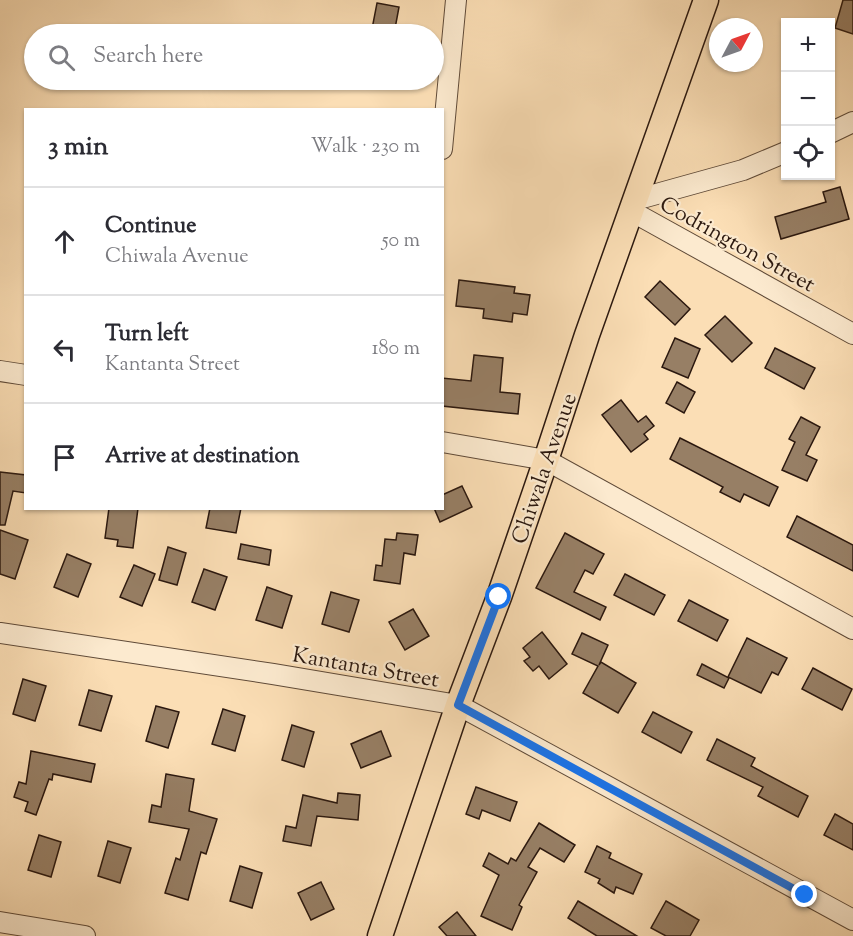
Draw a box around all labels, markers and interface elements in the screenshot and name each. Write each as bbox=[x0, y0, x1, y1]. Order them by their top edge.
north arrow bbox=[709, 18, 763, 72]
map controls bbox=[781, 18, 835, 180]
button: + bbox=[781, 18, 835, 72]
search box bbox=[24, 24, 444, 90]
icon: search bbox=[45, 41, 78, 74]
text: Search here bbox=[93, 41, 203, 73]
button: − bbox=[781, 72, 835, 126]
button: locate bbox=[781, 126, 835, 180]
text: 3 min bbox=[48, 129, 108, 166]
text: Walk · 230 m bbox=[311, 133, 420, 162]
street label: Codrington Street bbox=[653, 190, 821, 302]
text: Continue bbox=[105, 211, 196, 243]
icon: ahead bbox=[48, 225, 81, 258]
text: 50 m bbox=[382, 227, 420, 256]
text: Chiwala Avenue bbox=[105, 243, 249, 272]
text: Turn left bbox=[105, 319, 188, 351]
icon: left bbox=[48, 333, 81, 366]
text: 180 m bbox=[372, 335, 420, 364]
text: Kantanta Street bbox=[105, 351, 240, 380]
street label: Chiwala Avenue bbox=[505, 389, 587, 549]
icon: arrive bbox=[48, 441, 81, 474]
text: Arrive at destination bbox=[105, 441, 300, 473]
route start bbox=[485, 583, 511, 609]
street label: Kantanta Street bbox=[290, 640, 442, 698]
route end bbox=[791, 881, 817, 907]

